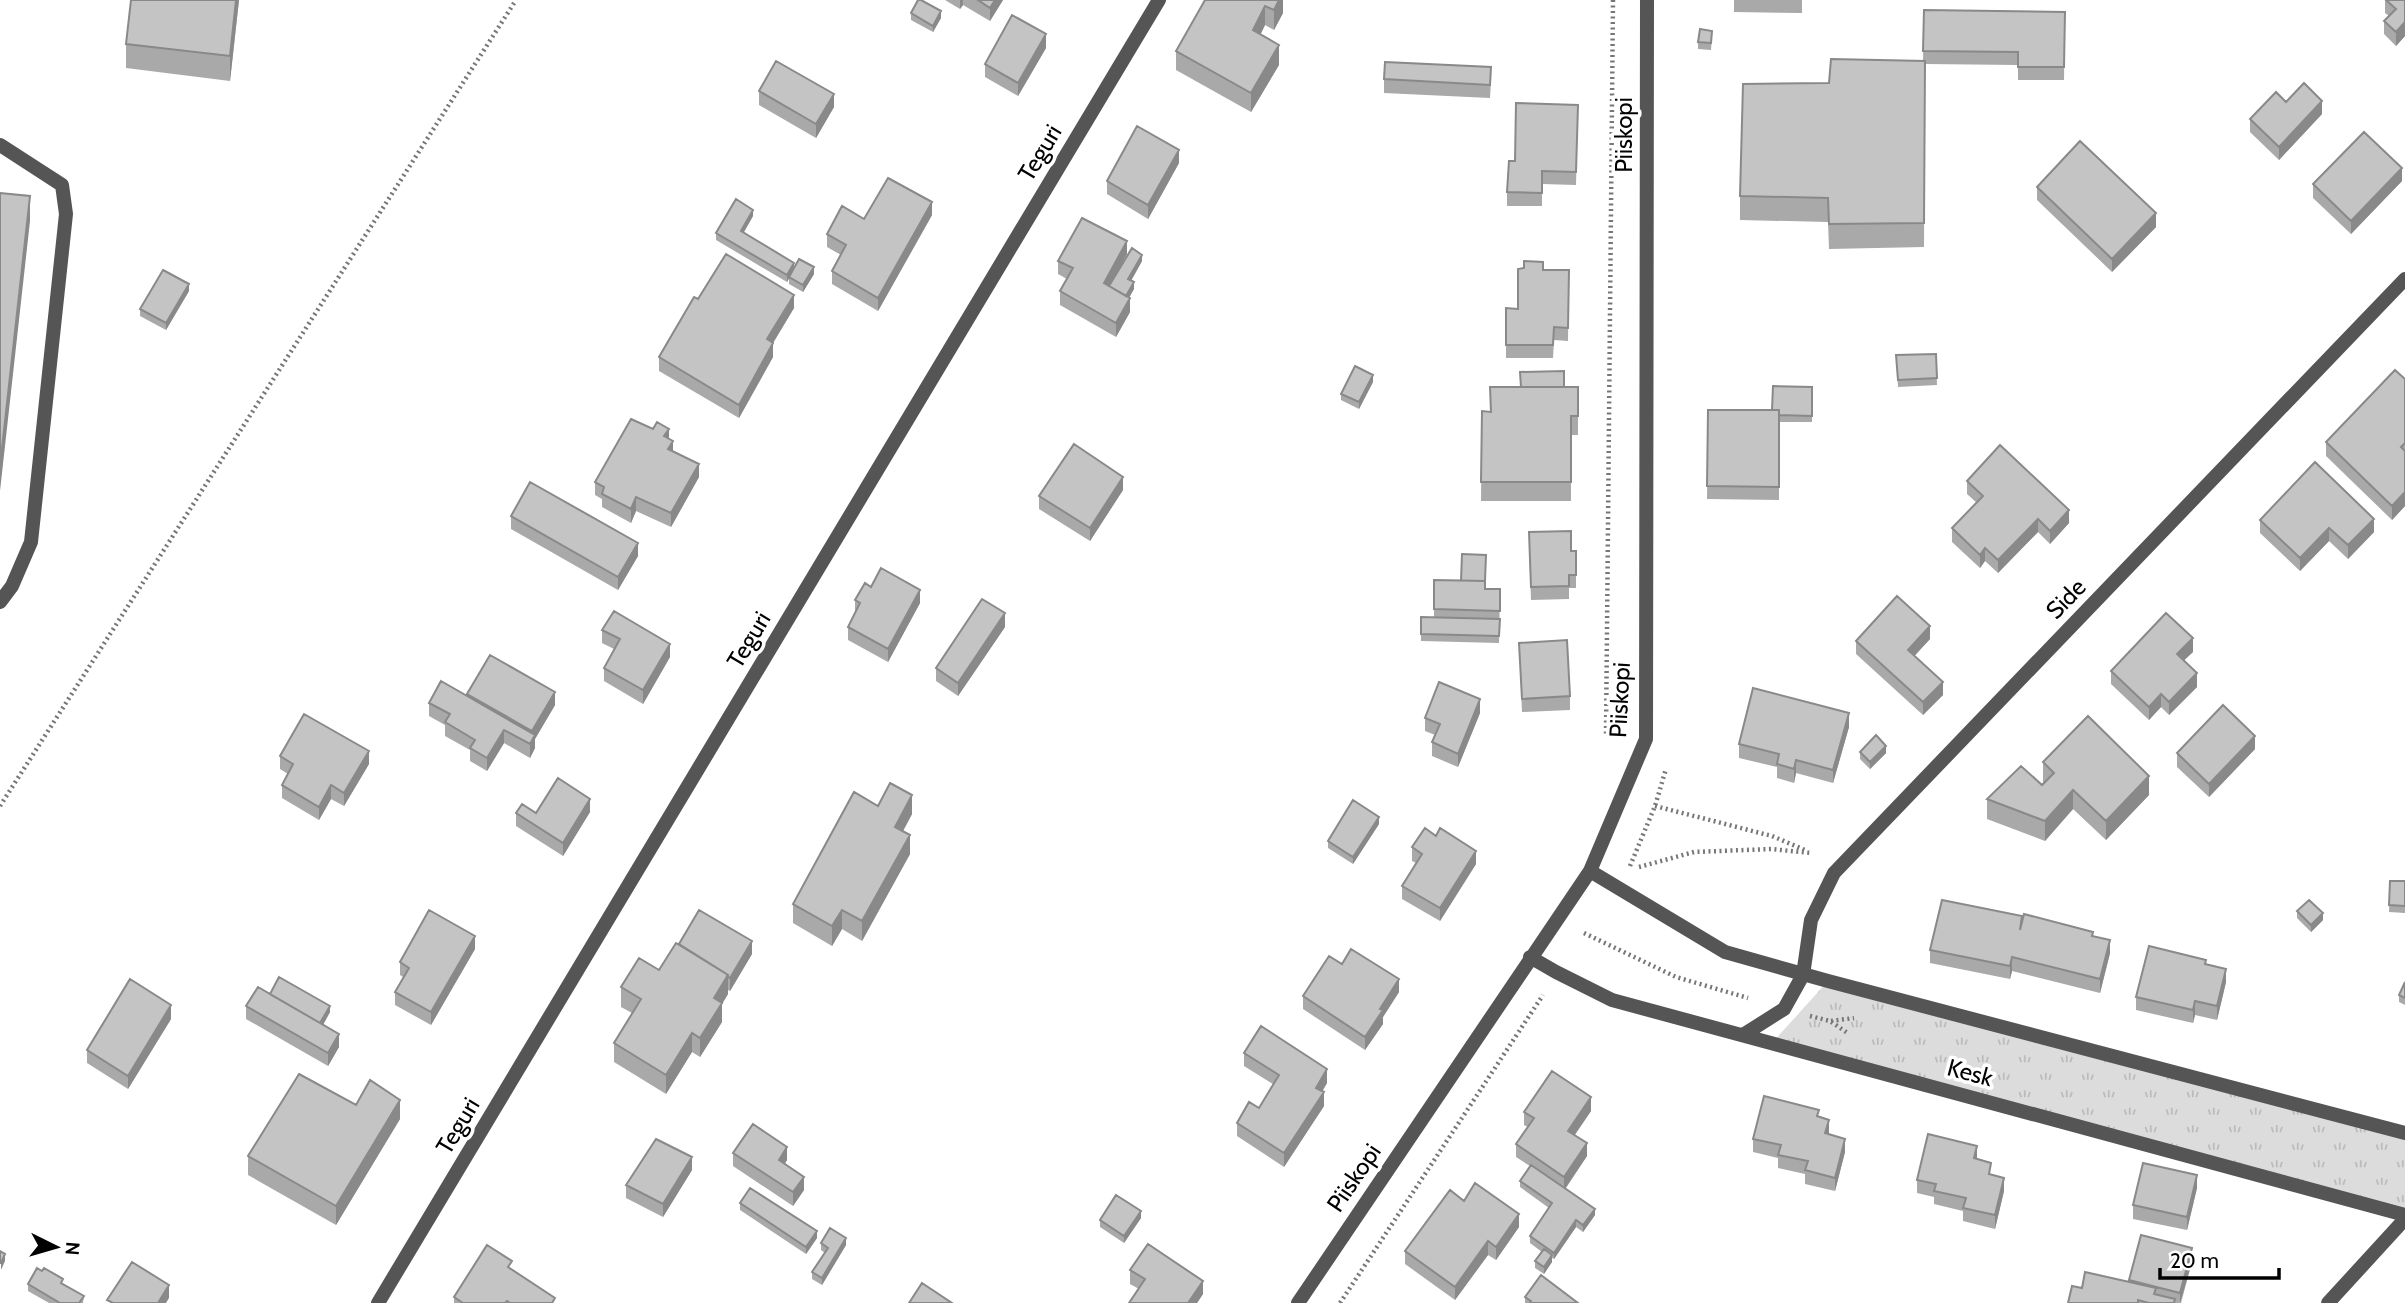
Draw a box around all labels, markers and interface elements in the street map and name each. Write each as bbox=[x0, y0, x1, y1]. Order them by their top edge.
street label: Piiskopi bbox=[1609, 97, 1638, 173]
street label: Teguri bbox=[1012, 119, 1068, 186]
street label: Side bbox=[2040, 573, 2092, 625]
street label: Teguri bbox=[721, 606, 777, 673]
street label: Piiskopi bbox=[1603, 661, 1636, 738]
street label: Kesk bbox=[1944, 1053, 1996, 1093]
street label: Teguri bbox=[430, 1092, 486, 1159]
street label: Piiskopi bbox=[1320, 1138, 1387, 1217]
north arrow bbox=[21, 1212, 91, 1282]
scale bar bbox=[2160, 1236, 2279, 1280]
text: N bbox=[60, 1241, 84, 1256]
text: 20 m bbox=[2170, 1248, 2219, 1273]

